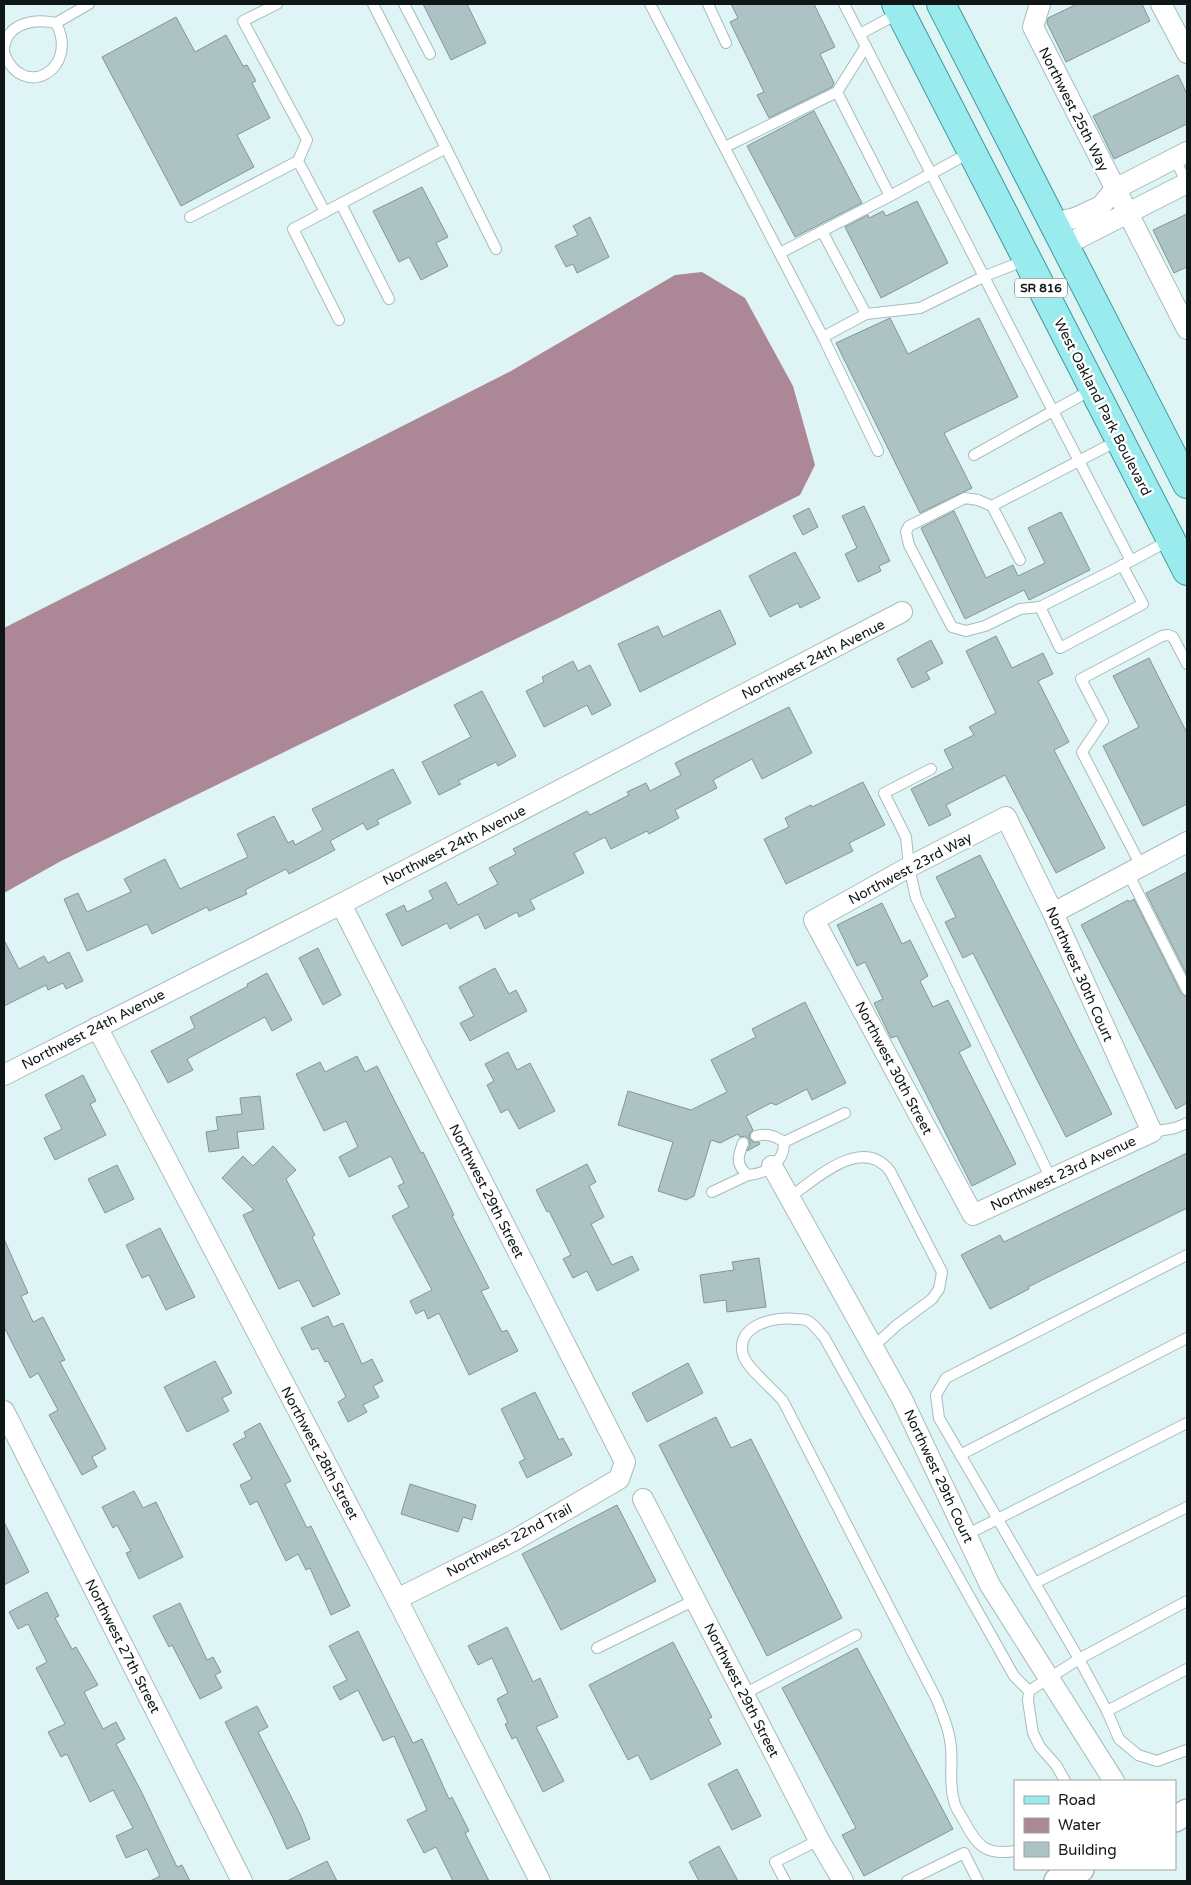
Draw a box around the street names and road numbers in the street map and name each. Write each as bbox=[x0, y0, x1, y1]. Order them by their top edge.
street label: Northwest 25th Way bbox=[1035, 44, 1112, 175]
road number: SR 816 bbox=[1015, 278, 1067, 298]
street label: West Oakland Park Boulevard bbox=[1050, 316, 1155, 499]
street label: Northwest 24th Avenue bbox=[739, 616, 888, 703]
street label: Northwest 24th Avenue bbox=[380, 802, 529, 889]
street label: Northwest 23rd Way bbox=[846, 828, 975, 908]
street label: Northwest 30th Court bbox=[1042, 904, 1117, 1045]
street label: Northwest 24th Avenue bbox=[19, 986, 168, 1073]
street label: Northwest 30th Street bbox=[851, 999, 936, 1138]
street label: Northwest 29th Street bbox=[445, 1121, 528, 1262]
street label: Northwest 23rd Avenue bbox=[988, 1132, 1139, 1215]
street label: Northwest 28th Street bbox=[277, 1384, 362, 1523]
street label: Northwest 29th Court bbox=[900, 1407, 977, 1546]
street label: Northwest 22nd Trail bbox=[444, 1500, 575, 1581]
street label: Northwest 27th Street bbox=[81, 1576, 164, 1717]
street label: Northwest 29th Street bbox=[700, 1620, 783, 1761]

